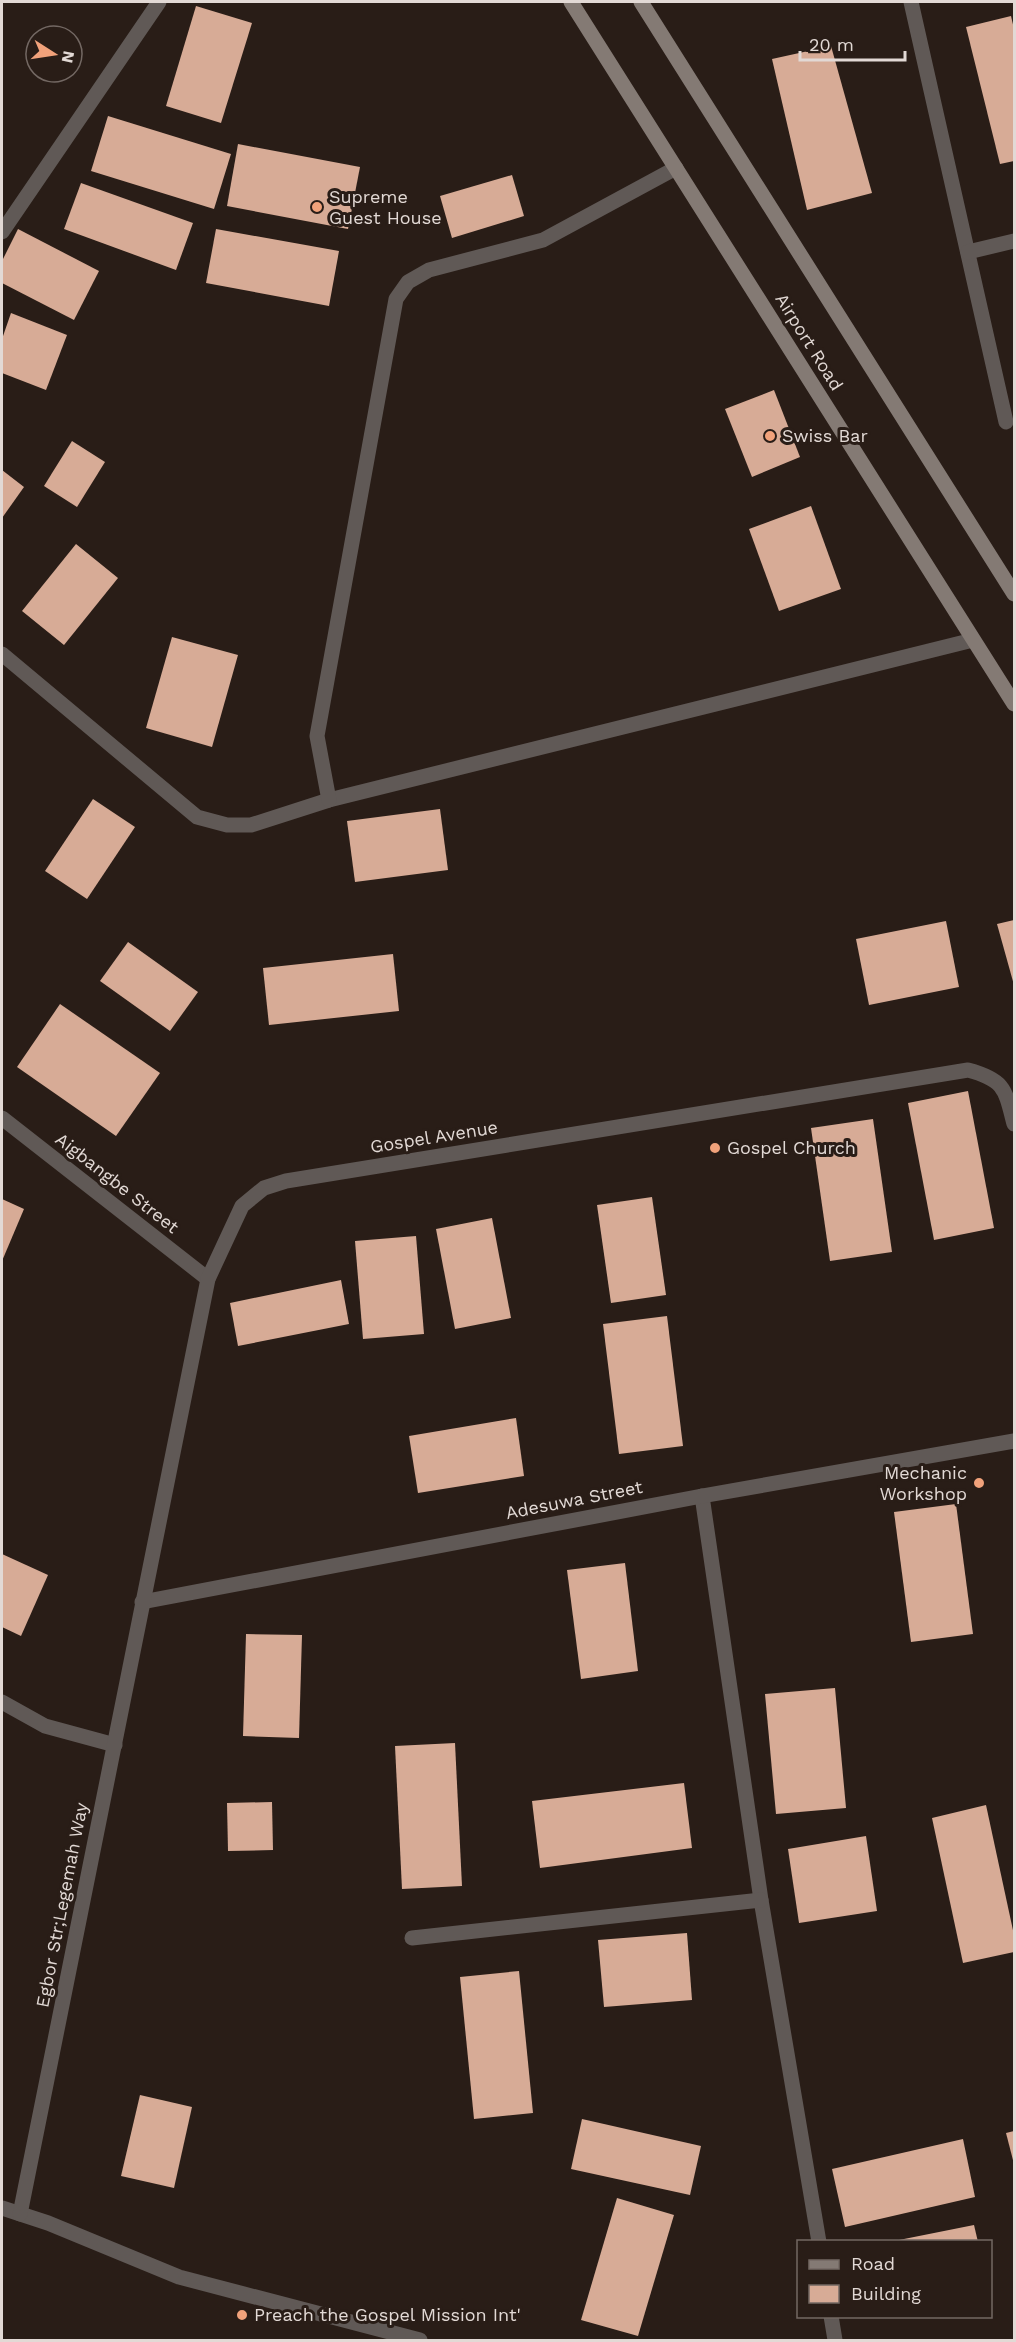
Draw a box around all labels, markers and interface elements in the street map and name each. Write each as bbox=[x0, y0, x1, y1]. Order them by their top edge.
north arrow bbox=[24, 24, 84, 84]
scale bar bbox=[800, 24, 905, 62]
text: 20 m bbox=[809, 34, 854, 55]
text: N bbox=[58, 49, 79, 65]
place label: Supreme Guest House bbox=[329, 186, 442, 228]
marker: Supreme Guest House bbox=[310, 200, 324, 214]
street label: Airport Road bbox=[771, 289, 848, 394]
place label: Swiss Bar bbox=[782, 425, 868, 446]
marker: Swiss Bar bbox=[763, 429, 777, 443]
street label: Gospel Avenue bbox=[369, 1116, 499, 1157]
street label: Aigbangbe Street bbox=[52, 1128, 183, 1237]
place label: Gospel Church bbox=[727, 1137, 856, 1158]
marker: Gospel Church bbox=[708, 1141, 722, 1155]
place label: Mechanic Workshop bbox=[879, 1462, 967, 1504]
street label: Adesuwa Street bbox=[504, 1476, 645, 1523]
marker: Mechanic Workshop bbox=[972, 1476, 986, 1490]
street label: Egbor Str;Legemah Way bbox=[31, 1800, 92, 2009]
legend bbox=[797, 2240, 992, 2318]
text: Road bbox=[851, 2253, 895, 2274]
text: Building bbox=[851, 2283, 921, 2304]
place label: Preach the Gospel Mission Int' bbox=[254, 2304, 521, 2325]
marker: Preach the Gospel Mission Int' bbox=[235, 2308, 249, 2322]

